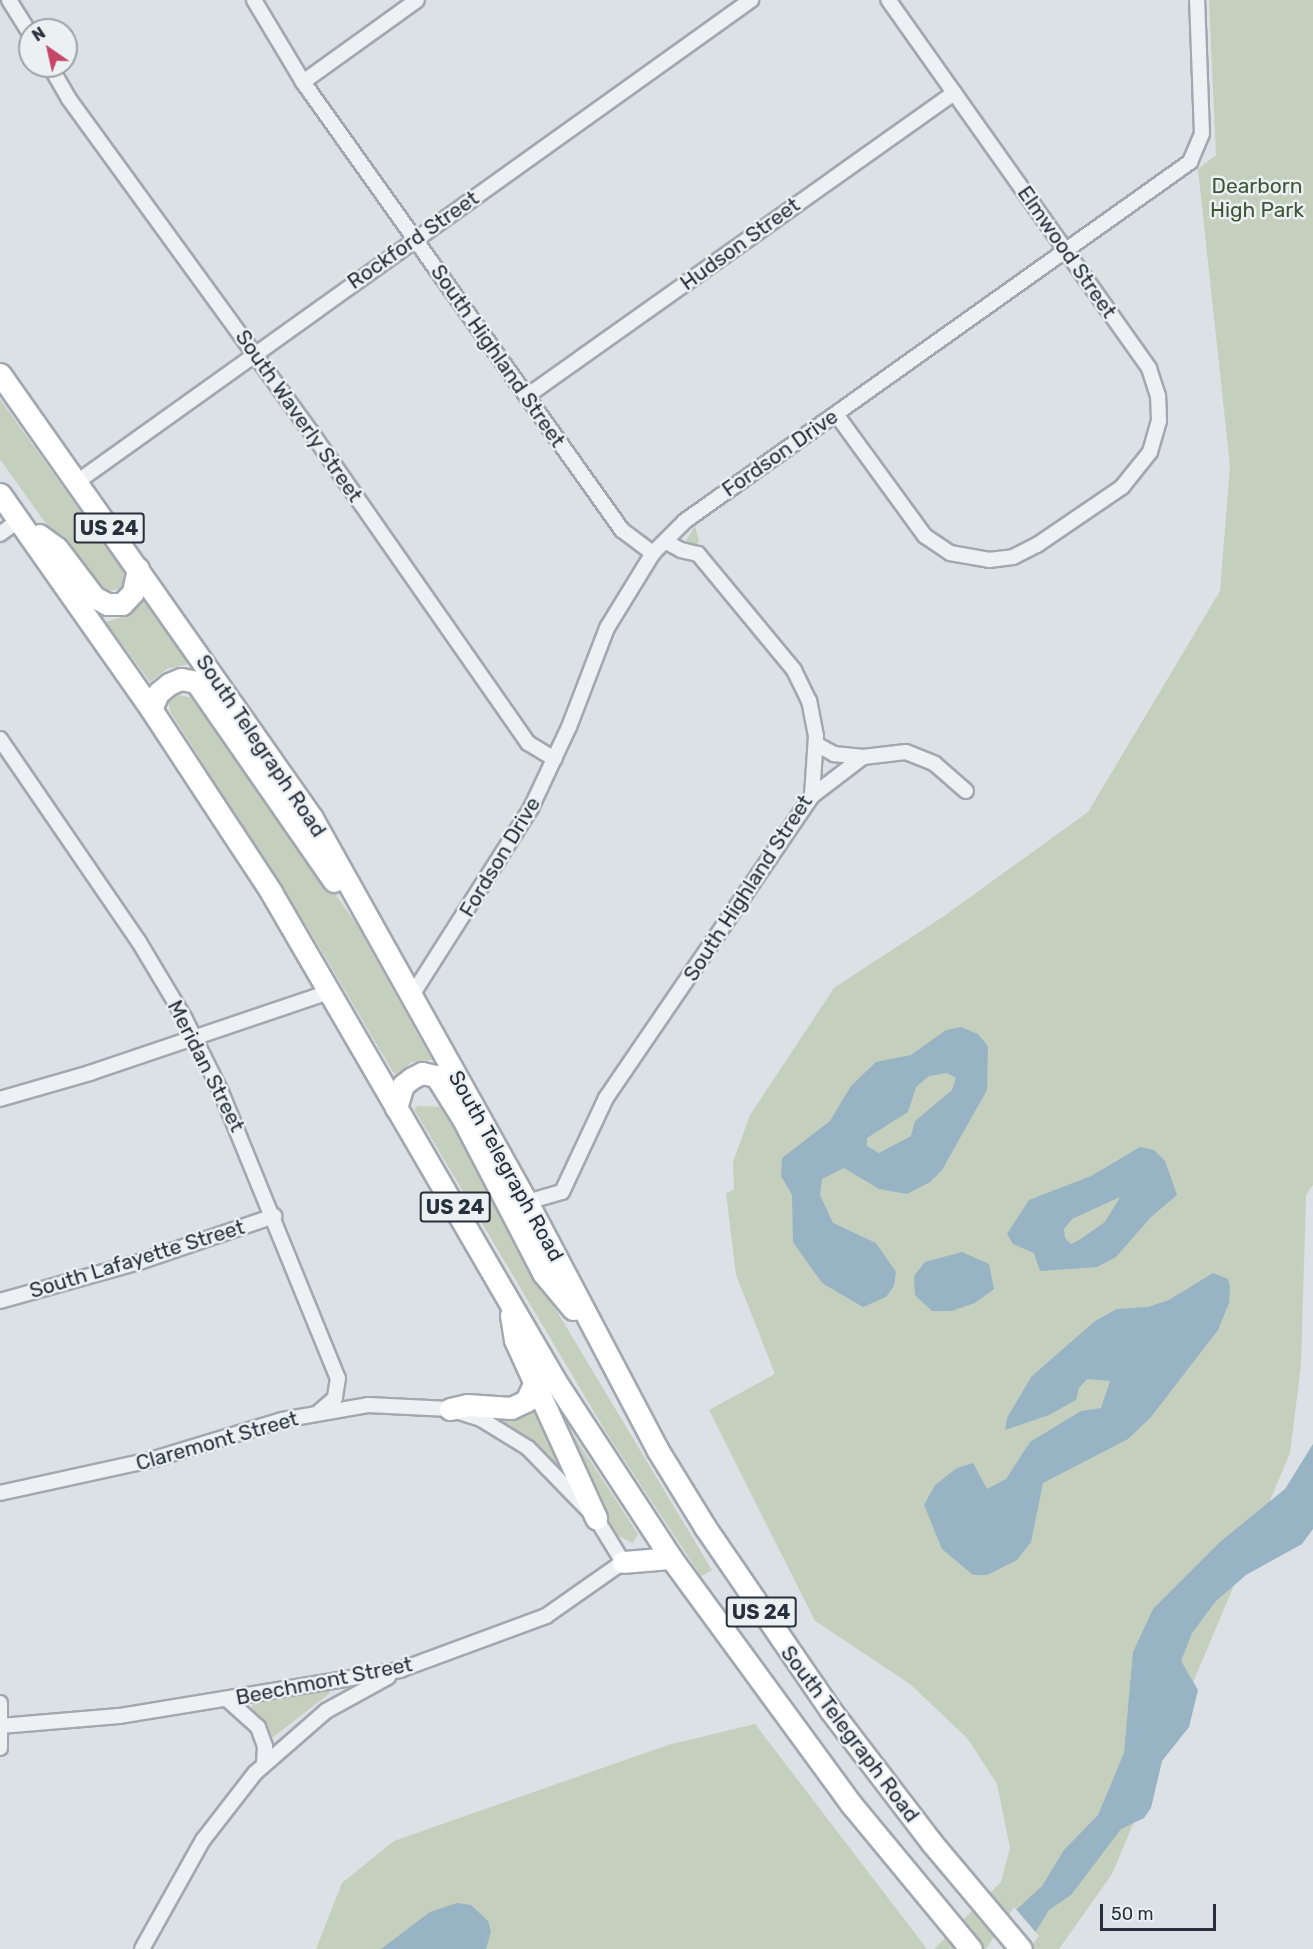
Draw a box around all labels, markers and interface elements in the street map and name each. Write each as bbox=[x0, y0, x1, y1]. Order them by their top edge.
north arrow bbox=[18, 18, 78, 78]
text: N bbox=[29, 23, 49, 45]
park label: Dearborn High Park bbox=[1210, 173, 1304, 223]
street label: Elmwood Street bbox=[1012, 181, 1122, 323]
street label: Rockford Street bbox=[343, 185, 483, 295]
street label: Hudson Street bbox=[675, 192, 805, 296]
street label: South Highland Street bbox=[425, 260, 571, 452]
street label: South Waverly Street bbox=[230, 325, 368, 507]
street label: Fordson Drive bbox=[717, 404, 843, 502]
road number: US 24 bbox=[73, 511, 145, 545]
street label: South Telegraph Road bbox=[190, 650, 332, 842]
street label: South Highland Street bbox=[678, 790, 818, 986]
street label: Fordson Drive bbox=[454, 792, 546, 922]
street label: Meridan Street bbox=[162, 996, 250, 1136]
street label: South Telegraph Road bbox=[443, 1066, 569, 1266]
road number: US 24 bbox=[419, 1190, 491, 1224]
street label: South Lafayette Street bbox=[26, 1214, 248, 1304]
street label: Claremont Street bbox=[133, 1406, 301, 1476]
road number: US 24 bbox=[725, 1595, 797, 1629]
street label: South Telegraph Road bbox=[775, 1641, 925, 1827]
street label: Beechmont Street bbox=[234, 1652, 414, 1710]
scale bar bbox=[1103, 1892, 1218, 1930]
text: 50 m bbox=[1111, 1903, 1154, 1925]

